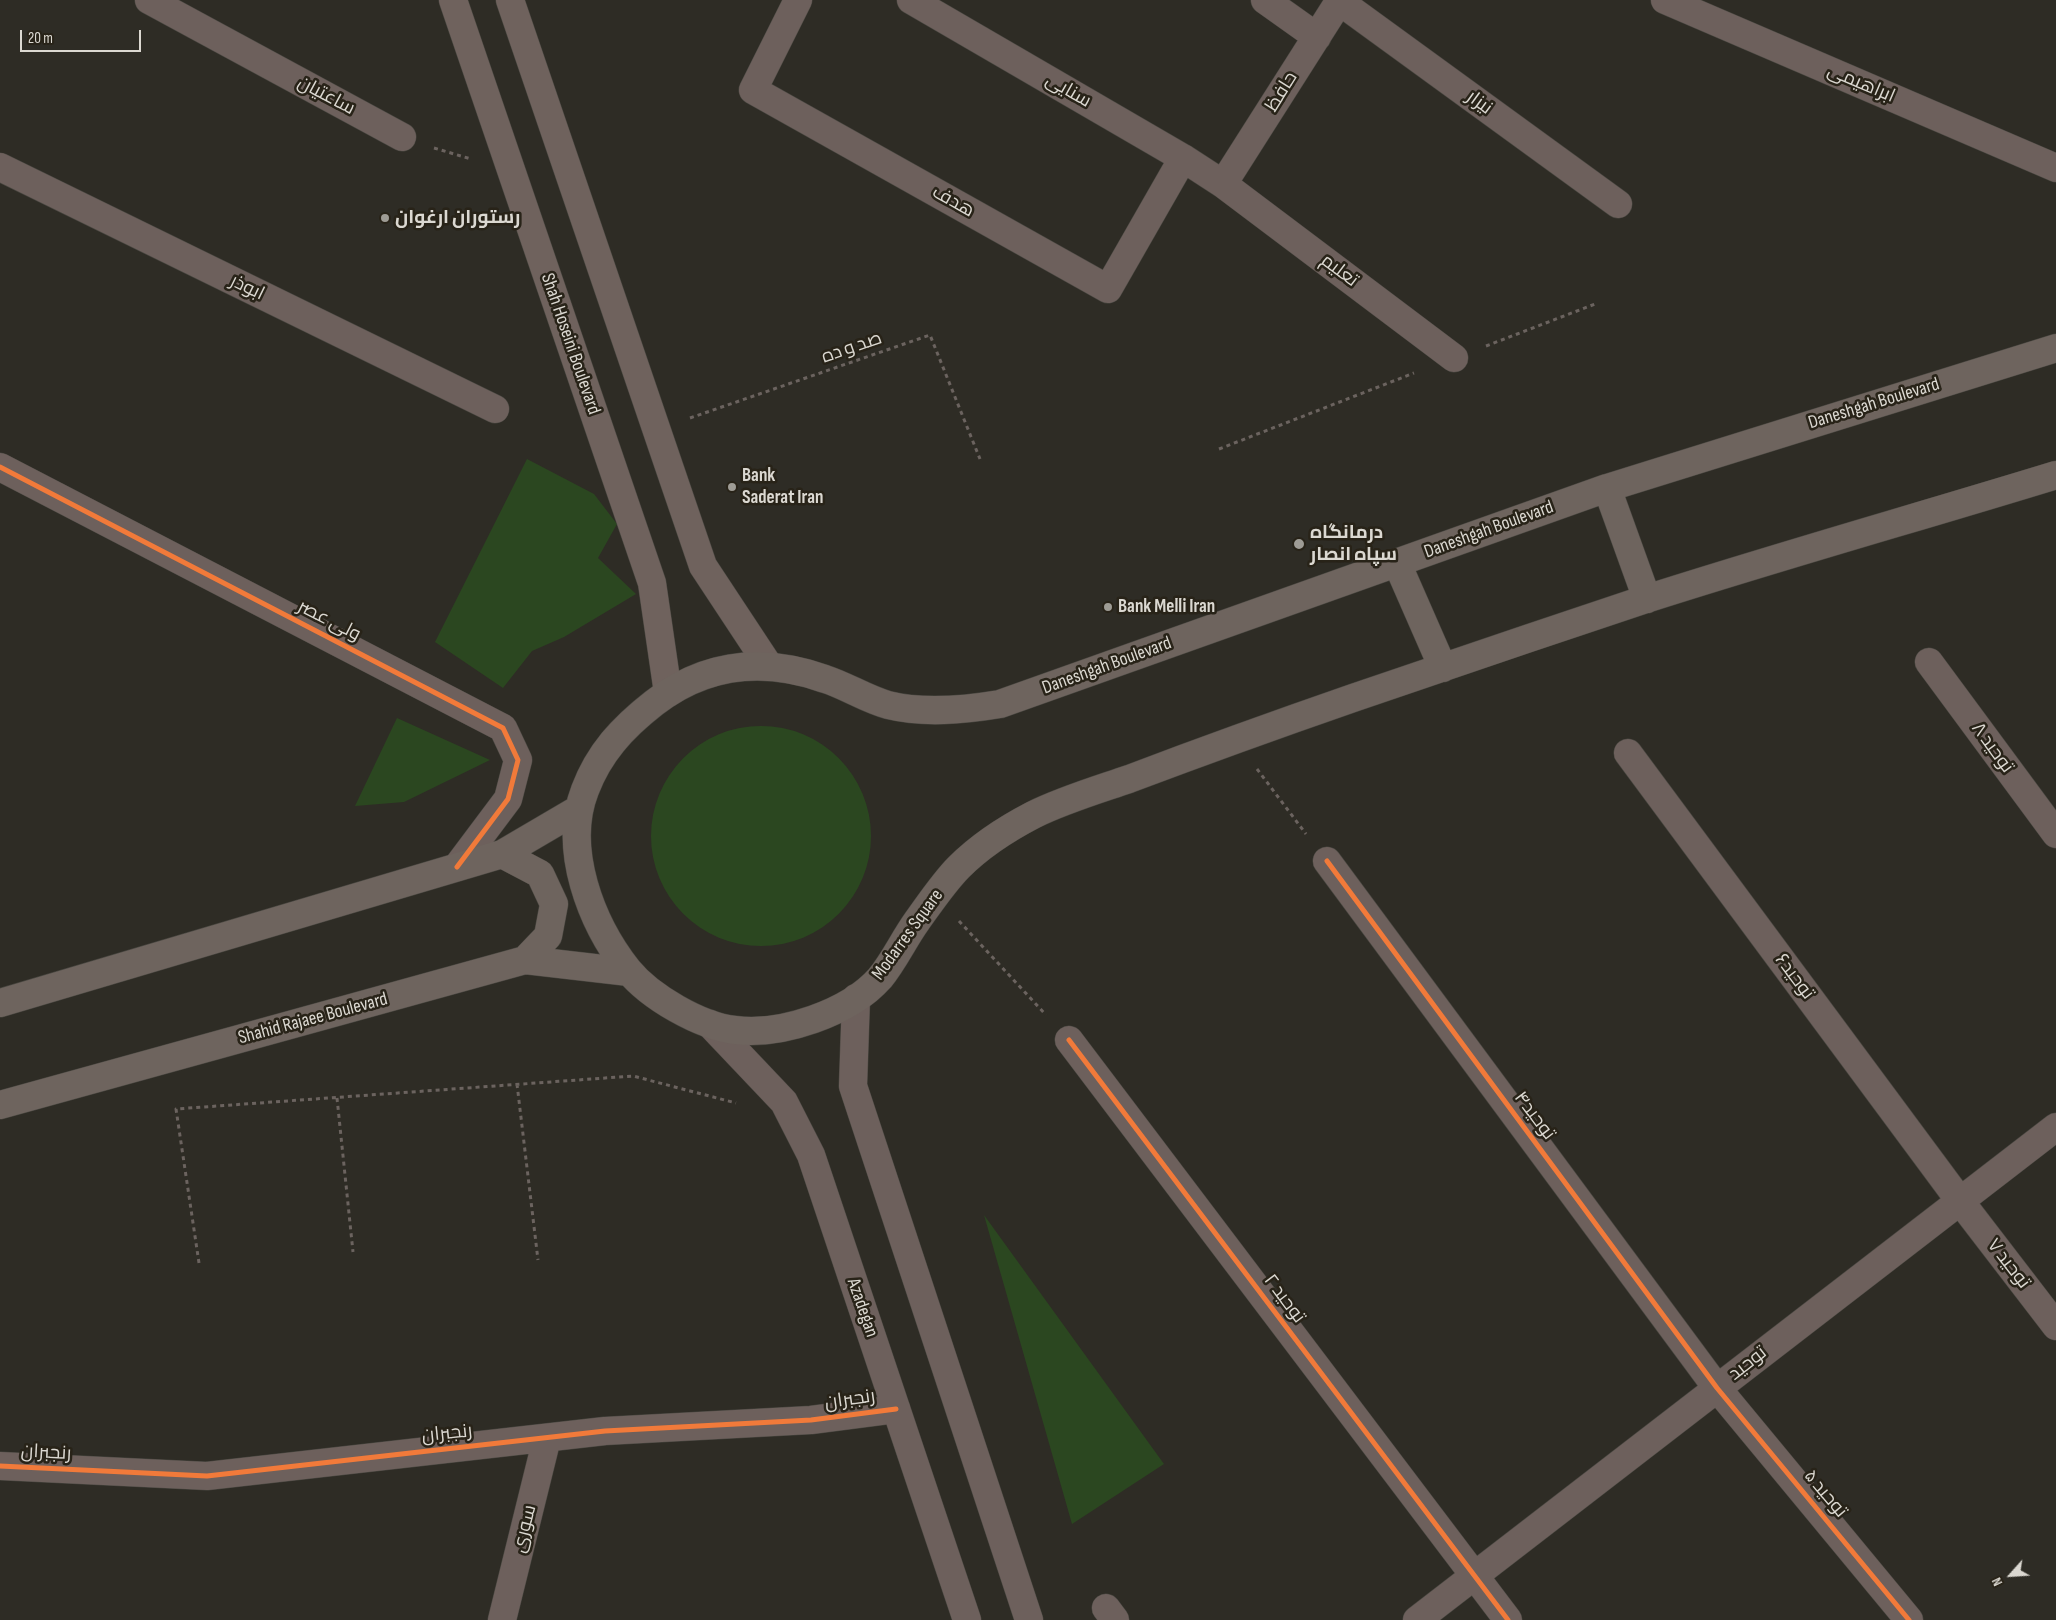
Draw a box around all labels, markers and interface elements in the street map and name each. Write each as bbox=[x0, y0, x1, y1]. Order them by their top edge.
scale bar bbox=[22, 20, 144, 52]
text: 20 m bbox=[28, 29, 53, 48]
street label: ابراهیمی bbox=[1824, 60, 1898, 108]
street label: حافظ bbox=[1261, 68, 1303, 116]
street label: سنایی bbox=[1041, 69, 1095, 113]
street label: ساعتیان bbox=[293, 71, 359, 121]
street label: نیزار bbox=[1462, 86, 1496, 120]
street label: هدف bbox=[928, 181, 978, 223]
place label: رستوران ارغوان bbox=[395, 207, 520, 229]
marker: رستوران ارغوان bbox=[379, 212, 391, 224]
street label: تعلیم bbox=[1316, 250, 1362, 292]
street label: ابوذر bbox=[226, 270, 268, 306]
street label: Shah Hoseini Boulevard bbox=[535, 270, 605, 418]
street label: صد و ده bbox=[819, 327, 885, 369]
street label: Daneshgah Boulevard bbox=[1806, 373, 1942, 435]
place label: Bank Saderat Iran bbox=[742, 465, 823, 509]
marker: Bank Saderat Iran bbox=[726, 481, 738, 493]
street label: Daneshgah Boulevard bbox=[1421, 496, 1557, 564]
place label: درمانگاه سپاه انصار bbox=[1310, 522, 1397, 566]
marker: درمانگاه سپاه انصار bbox=[1292, 537, 1306, 551]
street label: ولی عصر bbox=[294, 595, 364, 647]
place label: Bank Melli Iran bbox=[1118, 596, 1215, 618]
marker: Bank Melli Iran bbox=[1102, 601, 1114, 613]
street label: Daneshgah Boulevard bbox=[1039, 632, 1175, 700]
street label: توحید ۸ bbox=[1966, 718, 2018, 778]
street label: Modarres Square bbox=[867, 885, 949, 985]
street label: توحید۶ bbox=[1769, 950, 1819, 1004]
street label: Shahid Rajaee Boulevard bbox=[236, 988, 390, 1050]
street label: توحید۴ bbox=[1508, 1087, 1560, 1145]
street label: توحید ۷ bbox=[1981, 1234, 2035, 1294]
street label: توحید ۲ bbox=[1258, 1270, 1310, 1328]
street label: Azadegan bbox=[841, 1276, 883, 1340]
street label: توحید bbox=[1724, 1342, 1772, 1386]
street label: رنجبران bbox=[823, 1385, 877, 1415]
street label: رنجبران bbox=[421, 1420, 473, 1448]
street label: رنجبران bbox=[20, 1440, 72, 1466]
street label: توحید ۵ bbox=[1798, 1465, 1852, 1523]
street label: سوری bbox=[508, 1503, 542, 1555]
north arrow bbox=[1986, 1550, 2036, 1600]
text: N bbox=[1988, 1575, 2006, 1589]

